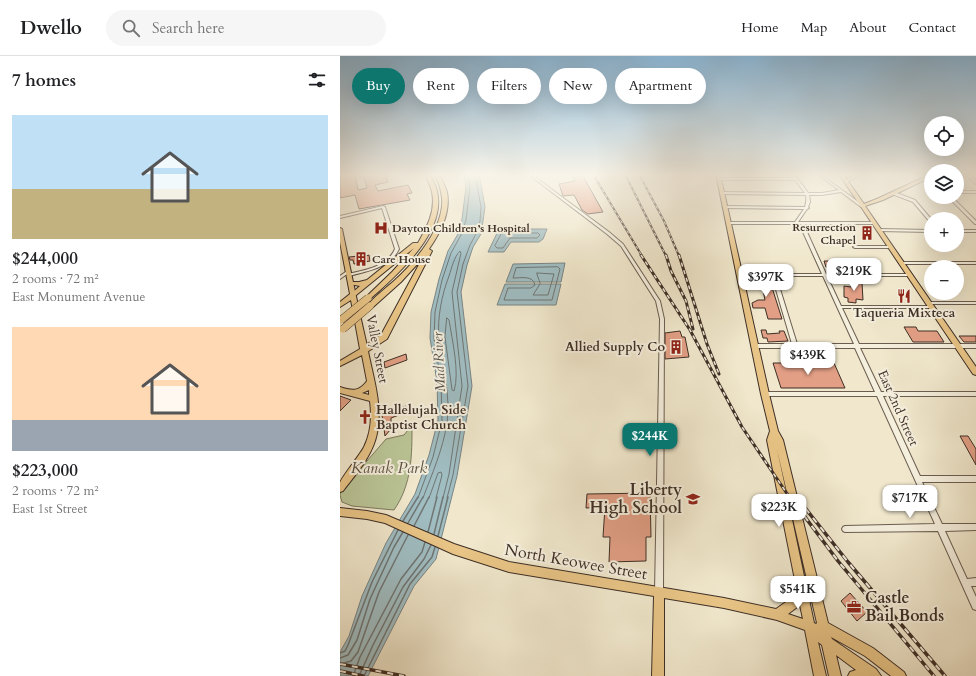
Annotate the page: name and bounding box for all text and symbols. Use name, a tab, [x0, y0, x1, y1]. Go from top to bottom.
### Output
search box	[106, 10, 386, 46]
text: Dwello	[20, 15, 82, 41]
icon: search	[120, 17, 142, 39]
text: Search here	[152, 18, 225, 38]
text: Home	[741, 18, 779, 37]
text: Map	[801, 18, 827, 37]
text: About	[849, 18, 886, 37]
text: Contact	[908, 18, 956, 37]
chip: Buy	[352, 68, 405, 104]
chip: Rent	[413, 68, 469, 104]
chip: Filters	[477, 68, 541, 104]
chip: New	[549, 68, 607, 104]
chip: Apartment	[615, 68, 706, 104]
text: 7 homes	[12, 69, 76, 92]
icon: filters	[306, 69, 328, 91]
map controls	[924, 116, 964, 300]
button: locate	[924, 116, 964, 156]
icon: home	[134, 141, 206, 213]
button: layers	[924, 164, 964, 204]
button: +	[924, 212, 964, 252]
hospital icon: Dayton Children’s Hospital	[373, 220, 389, 236]
place label: Resurrection Chapel	[792, 220, 857, 248]
place label: Dayton Children’s Hospital	[392, 221, 531, 236]
building icon: Resurrection Chapel	[859, 225, 875, 241]
text: $244,000	[12, 247, 78, 270]
building icon: Care House	[353, 251, 369, 267]
place label: Care House	[372, 252, 431, 267]
pin: $219K	[826, 258, 882, 292]
button: −	[924, 260, 964, 300]
text: $219K	[835, 262, 873, 280]
pin: $397K	[738, 264, 794, 298]
text: $397K	[747, 268, 785, 286]
text: 2 rooms · 72 m²	[12, 270, 99, 288]
text: East Monument Avenue	[12, 288, 145, 306]
restaurant icon: Taqueria Mixteca	[896, 288, 912, 304]
place label: Taqueria Mixteca	[853, 304, 956, 322]
street label: Valley Street	[362, 313, 392, 385]
water label: Mad River	[428, 331, 450, 392]
place label: Allied Supply Co	[565, 338, 665, 356]
building icon: Allied Supply Co	[668, 339, 684, 355]
pin: $439K	[780, 342, 836, 376]
text: $439K	[789, 346, 827, 364]
icon: home	[134, 353, 206, 425]
street label: East 2nd Street	[873, 367, 923, 449]
place label: Hallelujah Side Baptist Church	[376, 401, 466, 434]
church icon: Hallelujah Side Baptist Church	[357, 409, 373, 425]
pin: $244K	[622, 423, 678, 457]
text: $244K	[631, 427, 669, 445]
park label: Kanak Park	[351, 457, 427, 479]
text: $223,000	[12, 459, 78, 482]
place label: Liberty High School	[589, 479, 682, 519]
text: 2 rooms · 72 m²	[12, 482, 99, 500]
pin: $717K	[882, 485, 938, 519]
text: $717K	[891, 489, 929, 507]
school or university icon: Liberty High School	[685, 491, 701, 507]
pin: $223K	[751, 494, 807, 528]
text: $223K	[760, 498, 798, 516]
text: East 1st Street	[12, 500, 87, 518]
street label: North Keowee Street	[503, 539, 649, 585]
pin: $541K	[770, 576, 826, 610]
text: $541K	[779, 580, 817, 598]
place label: Castle Bail Bonds	[865, 587, 944, 627]
office icon: Castle Bail Bonds	[846, 599, 862, 615]

